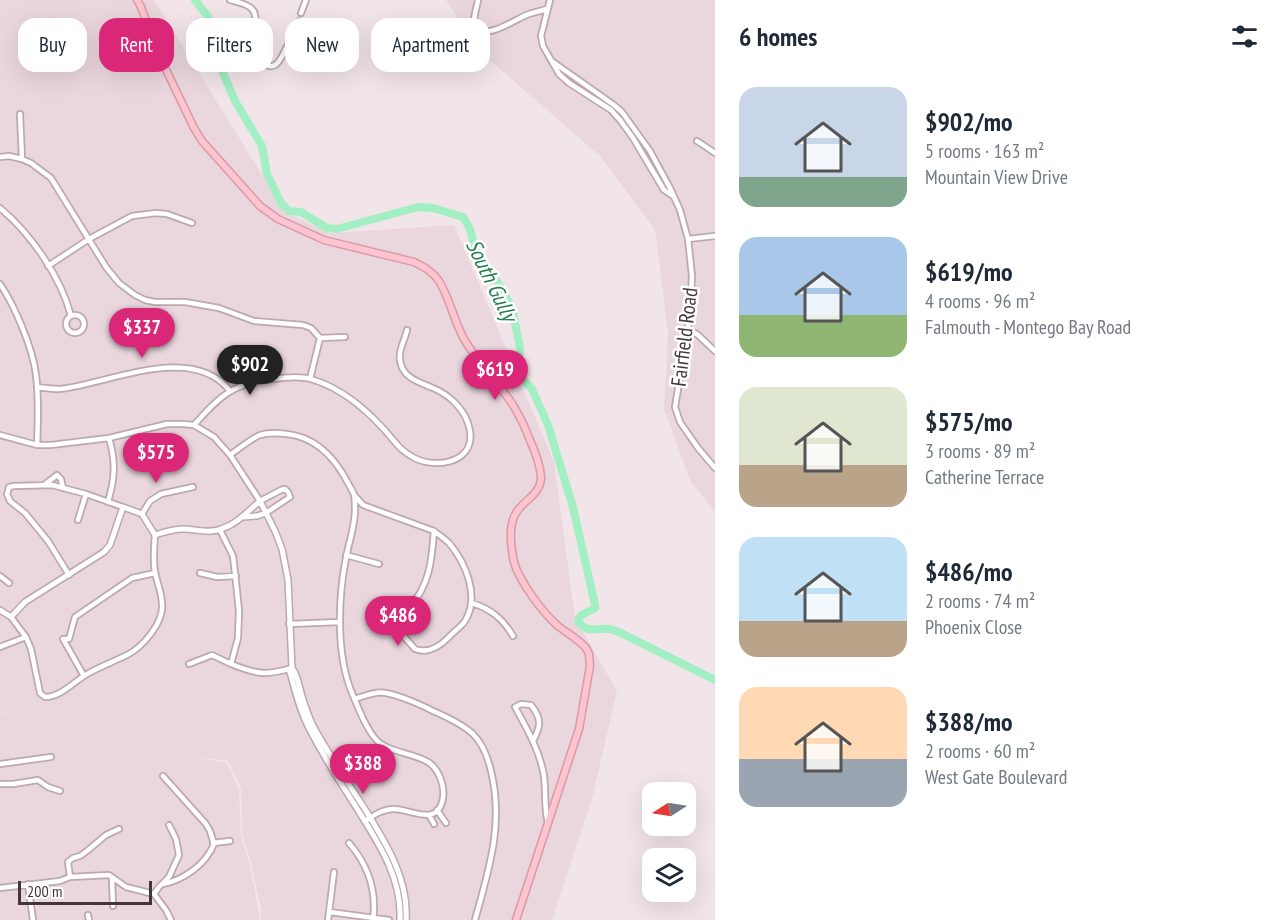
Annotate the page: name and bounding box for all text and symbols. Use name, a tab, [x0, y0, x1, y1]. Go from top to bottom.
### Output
chip: Buy	[18, 18, 87, 72]
chip: Rent	[99, 18, 174, 72]
chip: Filters	[186, 18, 273, 72]
chip: New	[285, 18, 359, 72]
chip: Apartment	[371, 18, 490, 72]
text: 6 homes	[739, 20, 817, 53]
icon: filters	[1228, 20, 1261, 53]
text: $902/mo	[925, 105, 1013, 138]
icon: home	[787, 111, 859, 183]
text: 5 rooms · 163 m²	[925, 138, 1044, 164]
text: Mountain View Drive	[925, 164, 1068, 190]
water label: South Gully	[460, 234, 525, 328]
text: $619/mo	[925, 255, 1013, 288]
icon: home	[787, 261, 859, 333]
street label: Fairfield Road	[665, 286, 703, 388]
text: 4 rooms · 96 m²	[925, 288, 1035, 314]
pin: $337	[106, 308, 178, 359]
text: $337	[123, 314, 161, 340]
text: Falmouth - Montego Bay Road	[925, 314, 1131, 340]
pin: $902	[214, 345, 286, 396]
pin: $619	[459, 350, 531, 401]
text: $902	[231, 351, 269, 377]
text: $619	[476, 356, 514, 382]
text: $575/mo	[925, 405, 1013, 438]
icon: home	[787, 411, 859, 483]
pin: $575	[120, 433, 192, 484]
text: 3 rooms · 89 m²	[925, 438, 1035, 464]
text: $575	[137, 439, 175, 465]
text: Catherine Terrace	[925, 464, 1044, 490]
text: $486/mo	[925, 555, 1013, 588]
icon: home	[787, 561, 859, 633]
text: 2 rooms · 74 m²	[925, 588, 1035, 614]
pin: $486	[362, 596, 434, 647]
text: $486	[379, 602, 417, 628]
text: Phoenix Close	[925, 614, 1022, 640]
text: $388/mo	[925, 705, 1013, 738]
icon: home	[787, 711, 859, 783]
text: 2 rooms · 60 m²	[925, 738, 1035, 764]
pin: $388	[327, 744, 399, 795]
text: $388	[344, 750, 382, 776]
text: West Gate Boulevard	[925, 764, 1067, 790]
north arrow	[642, 782, 696, 836]
map controls	[642, 782, 696, 902]
button: layers	[642, 848, 696, 902]
scale bar	[18, 878, 152, 906]
text: 200 m	[27, 881, 62, 901]

